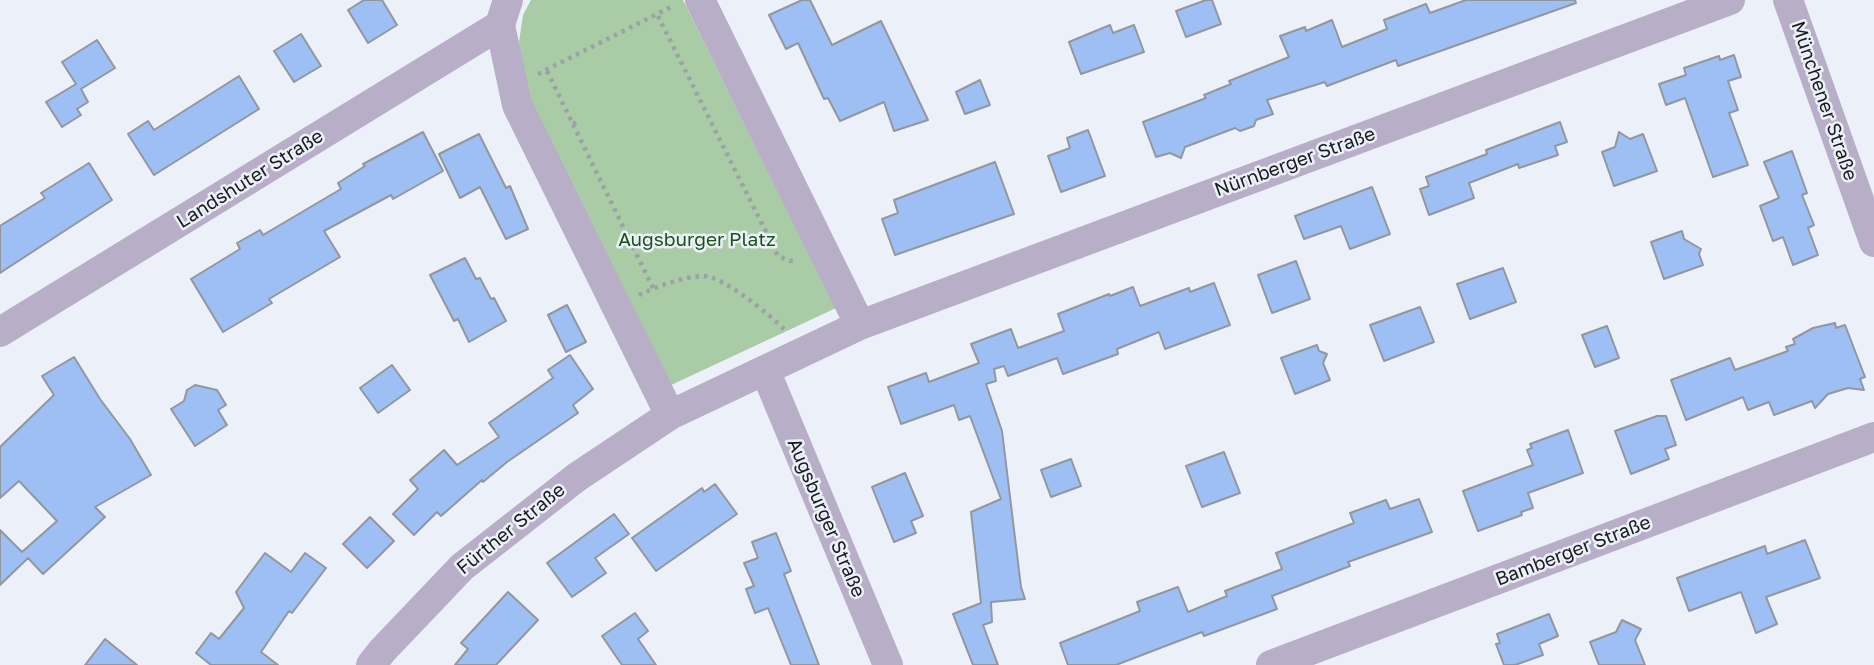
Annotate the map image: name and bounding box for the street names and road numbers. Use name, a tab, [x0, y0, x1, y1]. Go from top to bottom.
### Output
street label: Münchener Straße	[1786, 18, 1862, 184]
street label: Nürnberger Straße	[1212, 122, 1378, 202]
street label: Landshuter Straße	[172, 125, 328, 233]
street label: Augsburger Straße	[782, 435, 870, 601]
street label: Fürther Straße	[452, 478, 570, 580]
street label: Bamberger Straße	[1492, 511, 1654, 591]

